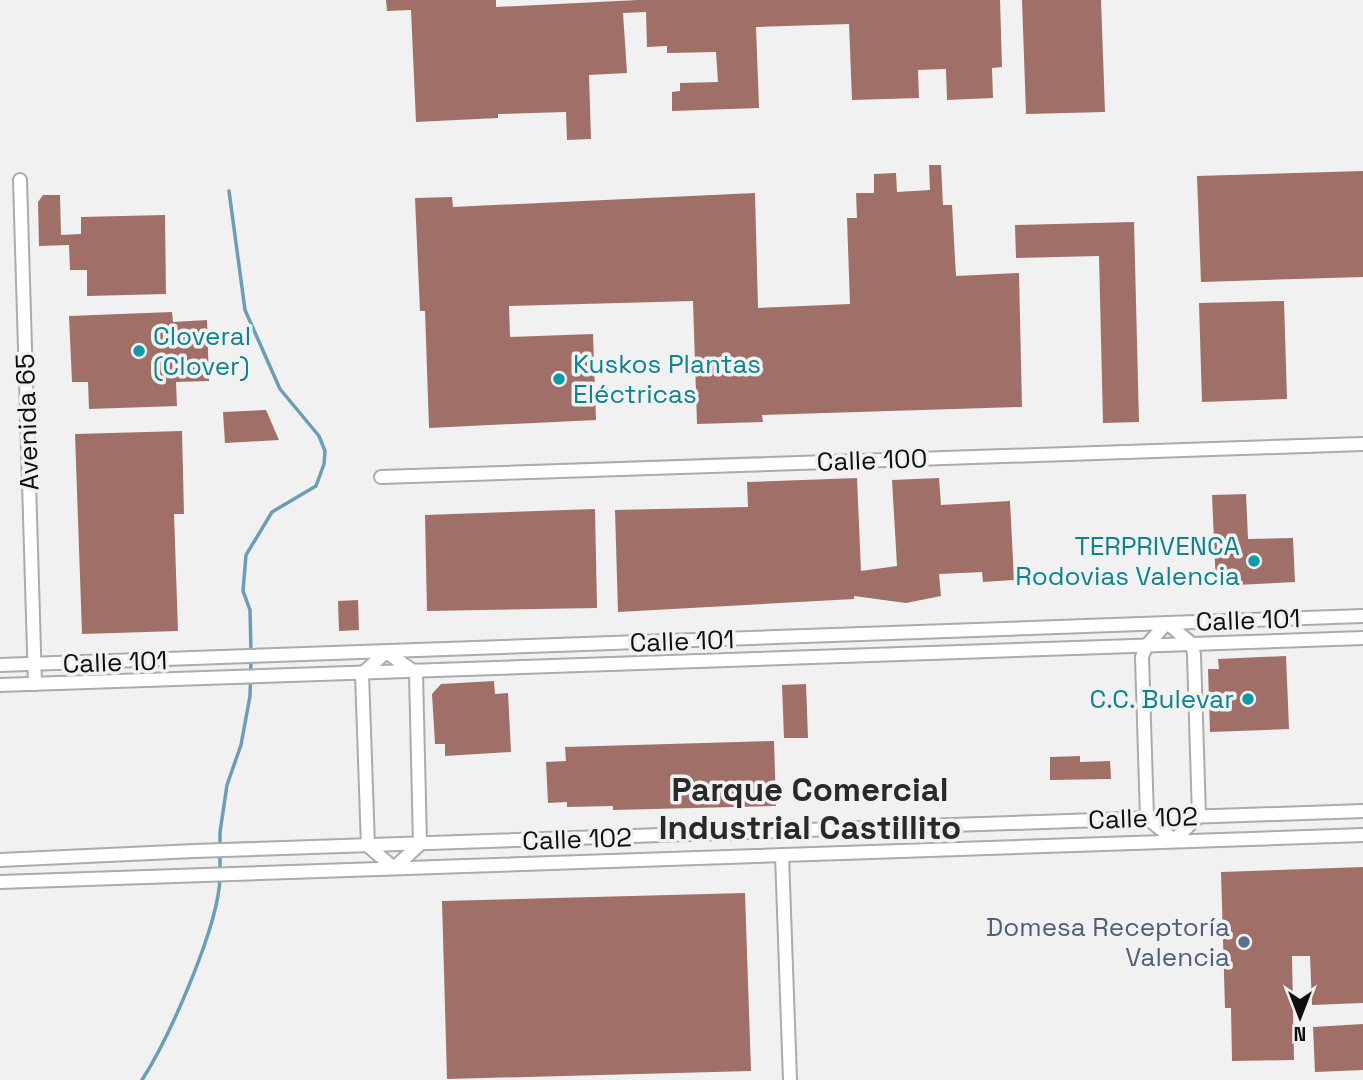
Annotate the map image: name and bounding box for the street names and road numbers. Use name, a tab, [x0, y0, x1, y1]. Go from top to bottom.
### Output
street label: Avenida 65	[8, 353, 46, 491]
street label: Calle 100	[816, 441, 928, 479]
street label: Calle 101	[1195, 601, 1301, 639]
street label: Calle 101	[629, 622, 735, 660]
street label: Calle 101	[62, 643, 168, 681]
street label: Calle 102	[1088, 799, 1198, 837]
street label: Calle 102	[522, 820, 632, 858]

